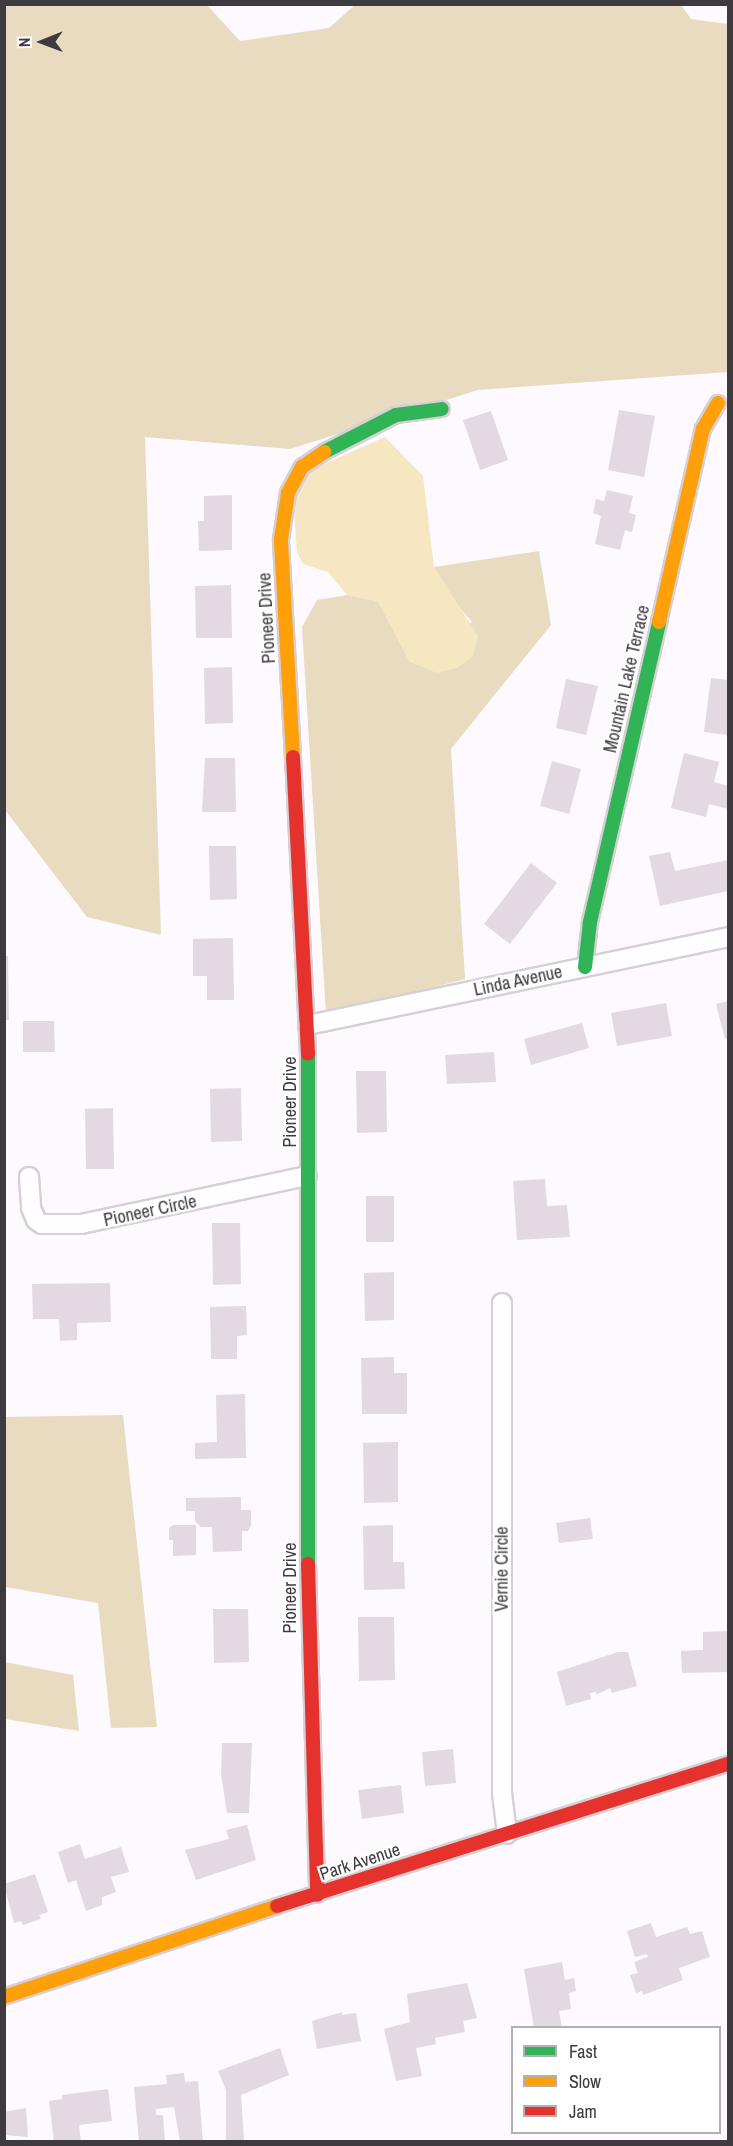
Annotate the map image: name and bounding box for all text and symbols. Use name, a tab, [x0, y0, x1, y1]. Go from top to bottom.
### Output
north arrow	[12, 12, 72, 72]
text: N	[13, 37, 35, 47]
street label: Pioneer Drive	[254, 572, 280, 664]
street label: Mountain Lake Terrace	[599, 603, 655, 755]
street label: Linda Avenue	[471, 961, 565, 1001]
street label: Pioneer Drive	[279, 1056, 301, 1148]
street label: Pioneer Circle	[102, 1191, 198, 1231]
street label: Vernie Circle	[491, 1526, 513, 1612]
street label: Pioneer Drive	[279, 1542, 301, 1634]
street label: Park Avenue	[317, 1839, 403, 1885]
legend	[511, 2026, 721, 2134]
text: Fast	[569, 2039, 597, 2064]
text: Slow	[569, 2069, 601, 2094]
text: Jam	[569, 2099, 597, 2124]

